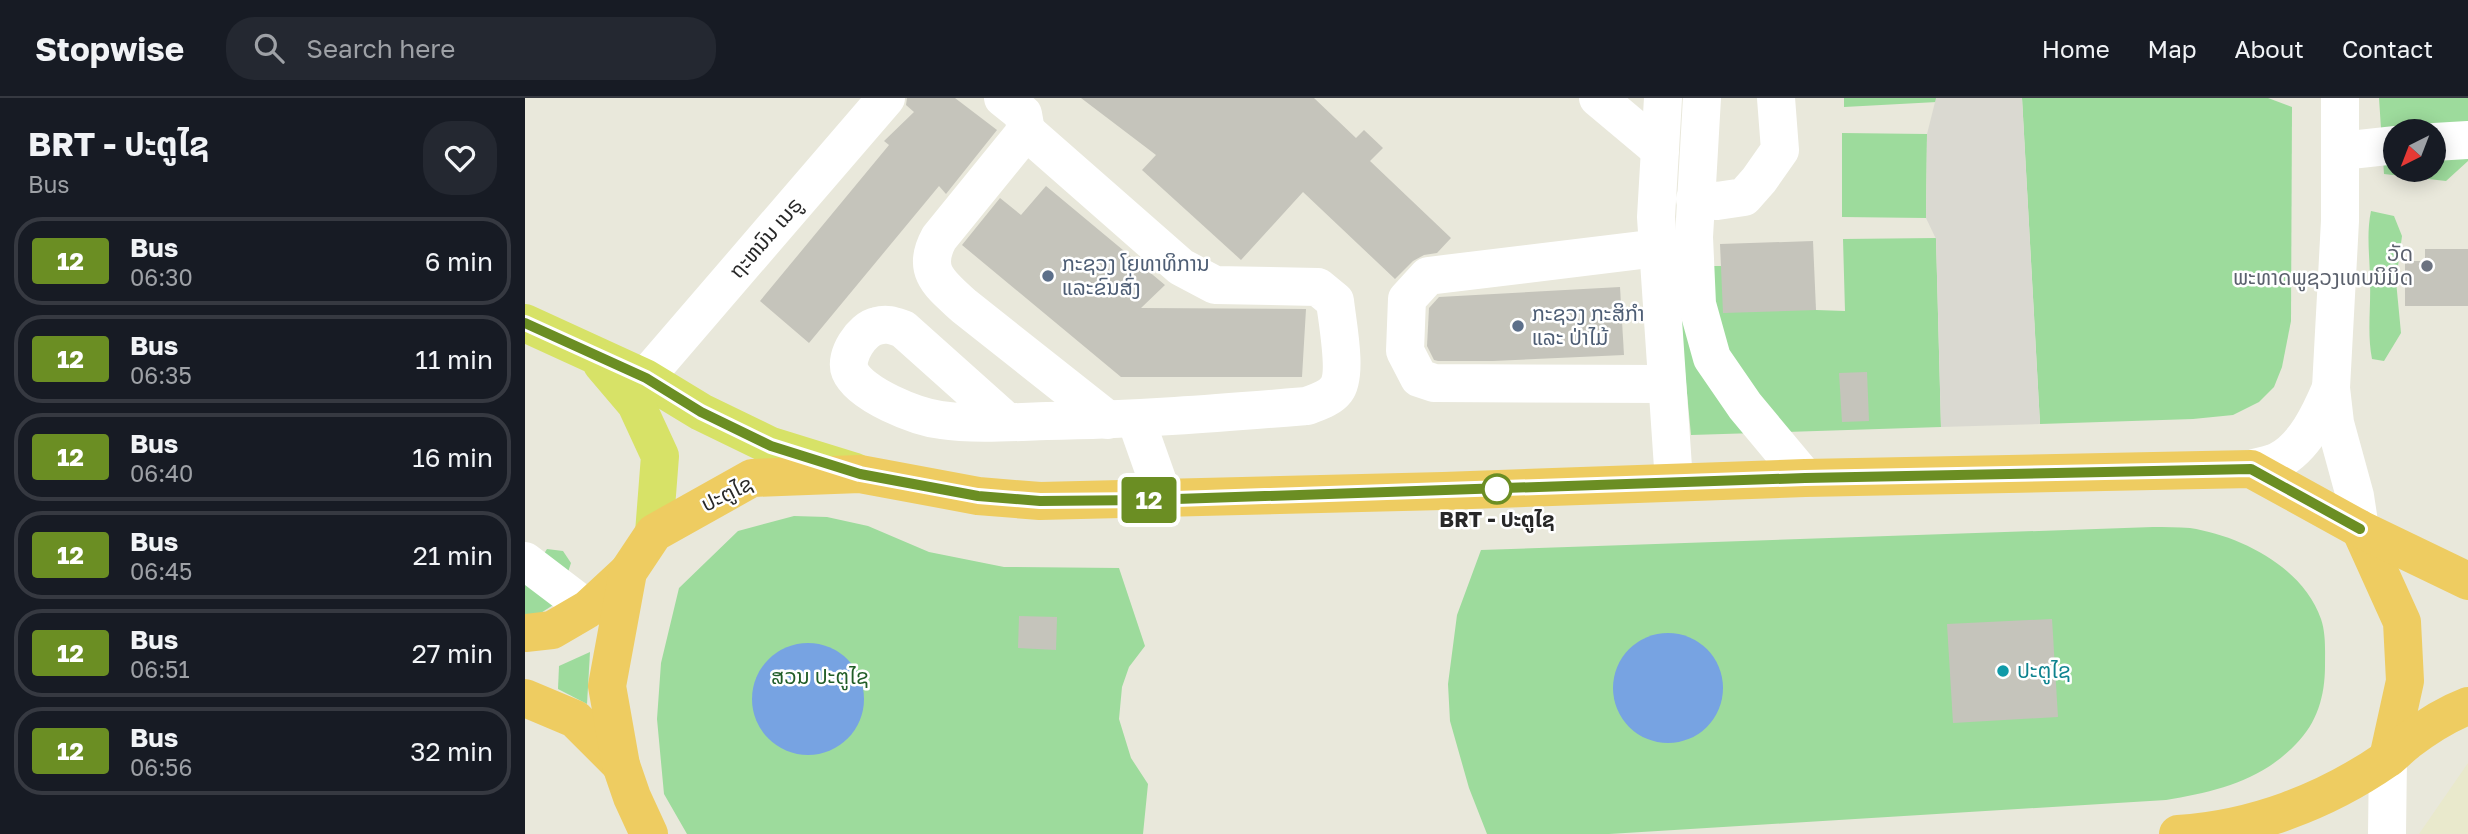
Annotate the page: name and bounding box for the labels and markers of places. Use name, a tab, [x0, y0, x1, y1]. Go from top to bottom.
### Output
place label: ວັດ ພະທາດພູຊວງເທບນິມິດ	[2233, 240, 2413, 292]
place label: ກະຊວງ ໂຍທາທິການ ແລະຂົນສົ່ງ	[1062, 250, 1210, 300]
marker: ວັດ ພະທາດພູຊວງເທບນິມິດ	[2419, 258, 2435, 274]
marker: ກະຊວງ ໂຍທາທິການ ແລະຂົນສົ່ງ	[1040, 268, 1056, 284]
place label: ກະຊວງ ກະສິກຳ ແລະ ປ່າໄມ້	[1532, 300, 1645, 350]
marker: ກະຊວງ ກະສິກຳ ແລະ ປ່າໄມ້	[1510, 318, 1526, 334]
marker: BRT - ປະຕູໄຊ	[1482, 474, 1512, 504]
place label: BRT - ປະຕູໄຊ	[1439, 506, 1555, 533]
place label: ປະຕູໄຊ	[2017, 657, 2071, 685]
marker: ປະຕູໄຊ	[1995, 663, 2011, 679]

